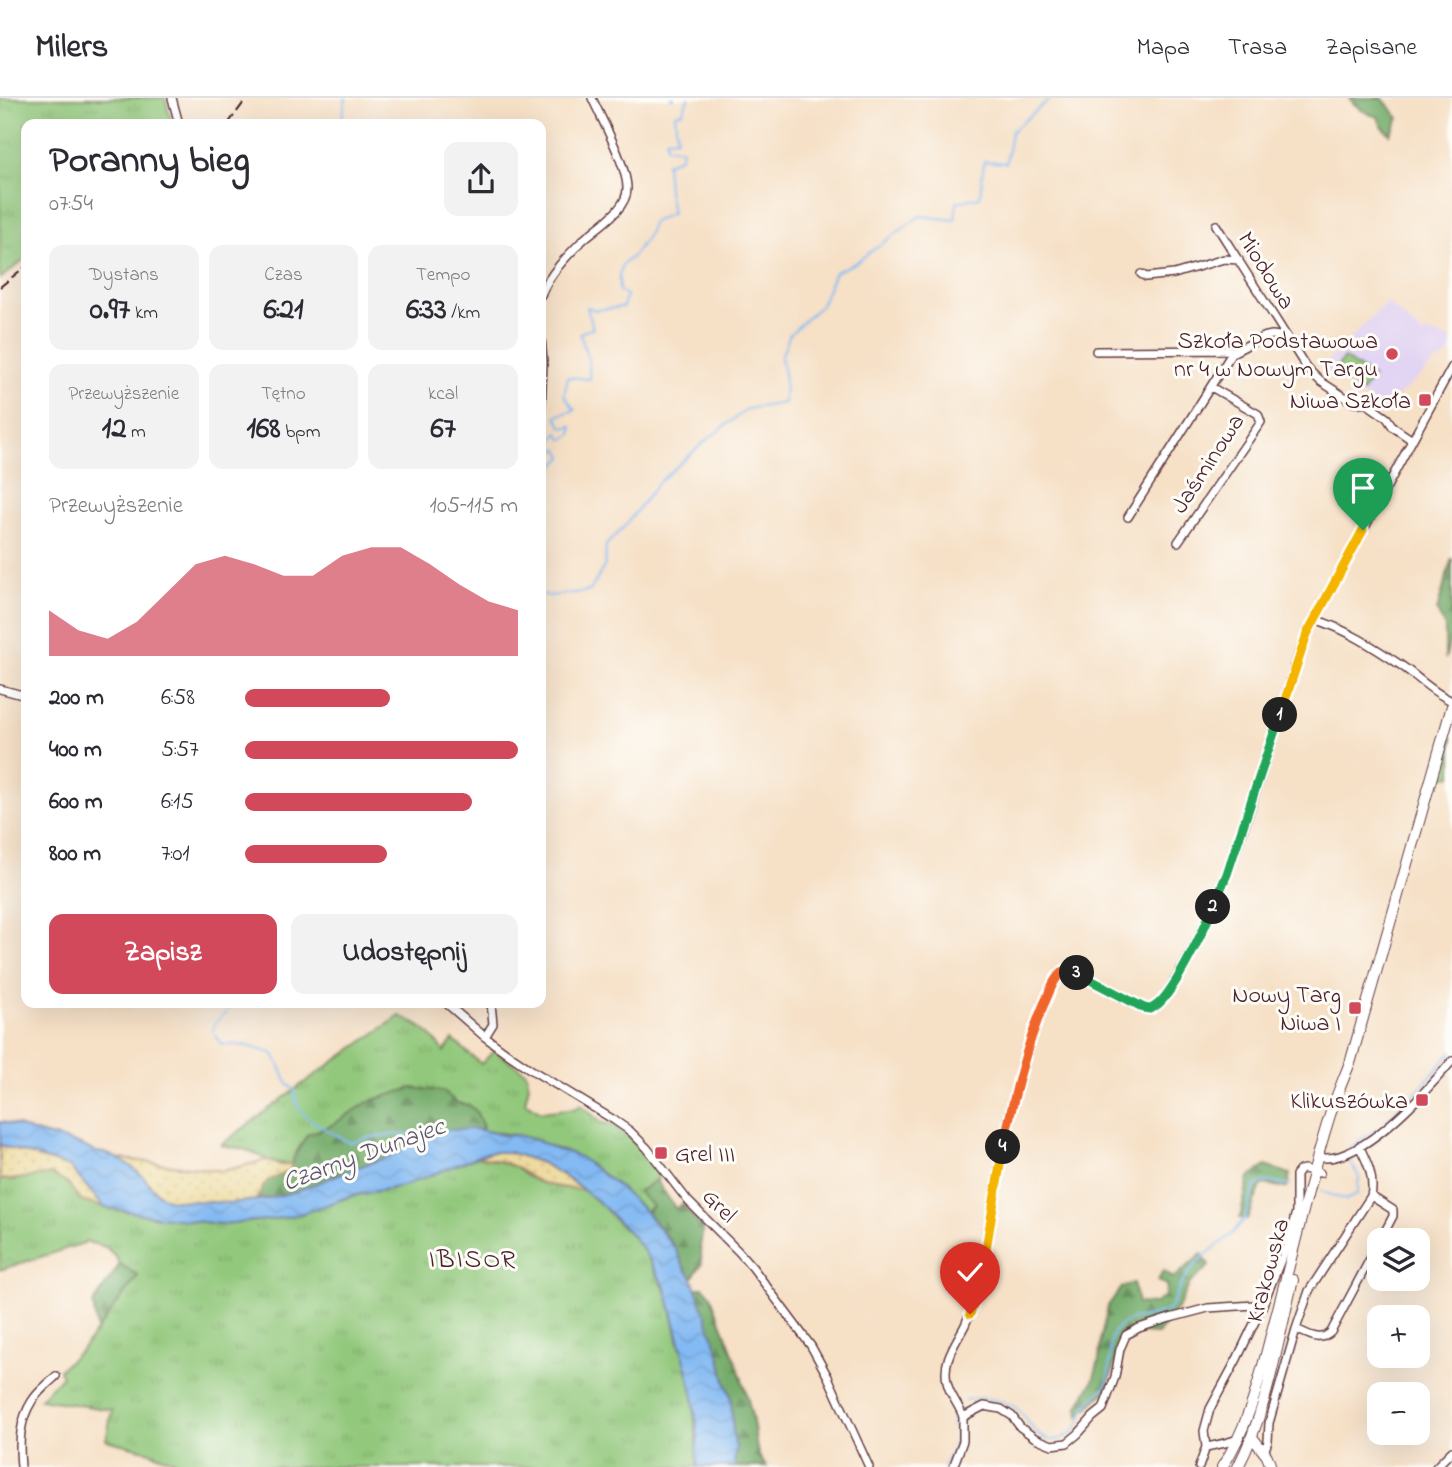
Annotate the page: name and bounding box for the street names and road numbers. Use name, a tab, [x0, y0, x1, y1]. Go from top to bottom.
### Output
street label: Miodowa	[1227, 226, 1303, 317]
street label: Jaśminowa	[1164, 408, 1255, 521]
street label: Grel	[693, 1181, 744, 1232]
street label: Krakowska	[1239, 1215, 1300, 1327]

